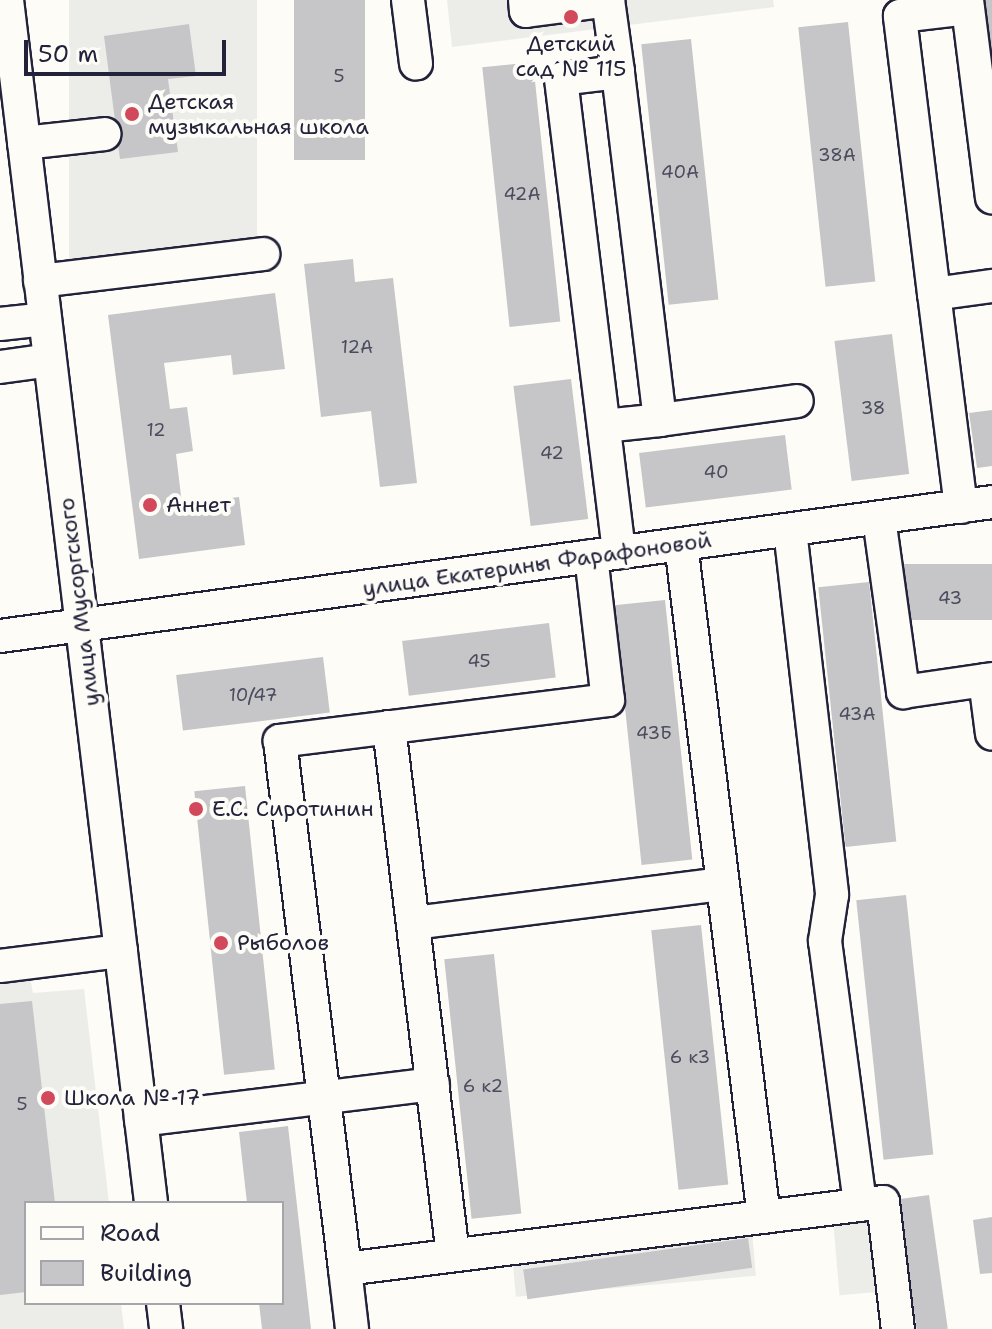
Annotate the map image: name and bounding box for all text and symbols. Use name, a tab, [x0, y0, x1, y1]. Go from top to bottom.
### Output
marker: Детский сад № 115	[562, 8, 580, 26]
scale bar	[28, 24, 230, 74]
place label: Детский сад № 115	[515, 30, 627, 82]
text: 50 m	[38, 38, 98, 70]
house number: 5	[333, 65, 345, 87]
place label: Детская музыкальная школа	[148, 88, 369, 140]
marker: Детская музыкальная школа	[123, 105, 141, 123]
house number: 38А	[818, 144, 856, 166]
house number: 40А	[661, 161, 699, 183]
house number: 42А	[503, 183, 541, 205]
house number: 12А	[341, 336, 373, 358]
house number: 38	[861, 397, 885, 419]
house number: 12	[146, 419, 166, 441]
house number: 42	[540, 442, 564, 464]
house number: 40	[703, 461, 729, 483]
place label: Аннет	[166, 492, 231, 518]
street label: улица Мусоргского	[53, 496, 105, 708]
marker: Аннет	[141, 496, 159, 514]
street label: улица Екатерины Фарафоновой	[361, 526, 713, 602]
house number: 43	[938, 587, 962, 609]
house number: 45	[467, 650, 491, 672]
house number: 10/47	[229, 684, 277, 706]
house number: 43А	[838, 703, 876, 725]
house number: 43Б	[636, 722, 672, 744]
place label: Е.С. Сиротинин	[212, 796, 374, 822]
marker: Е.С. Сиротинин	[187, 800, 205, 818]
place label: Рыболов	[237, 930, 329, 956]
marker: Рыболов	[212, 934, 230, 952]
house number: 6 к3	[670, 1046, 710, 1068]
house number: 6 к2	[463, 1075, 503, 1097]
place label: Школа № 17	[64, 1085, 200, 1111]
marker: Школа № 17	[39, 1089, 57, 1107]
house number: 5	[16, 1093, 28, 1115]
legend	[24, 1201, 284, 1305]
text: Road	[100, 1217, 160, 1249]
text: Building	[100, 1257, 192, 1289]

